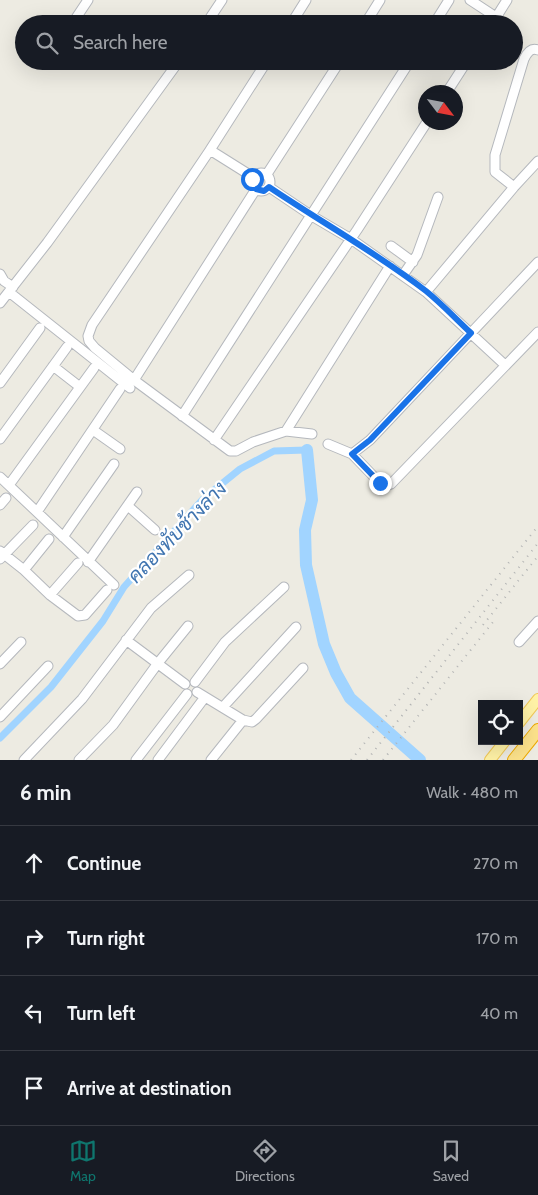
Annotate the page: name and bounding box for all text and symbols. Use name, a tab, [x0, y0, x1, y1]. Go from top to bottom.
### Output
search box	[15, 15, 523, 70]
icon: search	[33, 29, 61, 57]
text: Search here	[73, 31, 167, 54]
north arrow	[418, 85, 463, 130]
route start	[241, 168, 264, 191]
route end	[369, 472, 392, 495]
water label: คลองทับช้างล่าง	[122, 476, 231, 588]
map controls	[478, 700, 523, 745]
button: locate	[478, 700, 523, 745]
text: 6 min	[20, 780, 71, 805]
text: Walk · 480 m	[426, 783, 518, 802]
icon: ahead	[20, 849, 48, 877]
text: Continue	[67, 852, 141, 875]
text: 270 m	[473, 854, 518, 873]
icon: right	[20, 924, 48, 952]
text: Turn right	[67, 927, 145, 950]
text: 170 m	[476, 929, 518, 948]
icon: left	[20, 999, 48, 1027]
text: Turn left	[67, 1002, 135, 1025]
text: 40 m	[480, 1004, 518, 1023]
icon: arrive	[20, 1074, 48, 1102]
text: Arrive at destination	[67, 1077, 231, 1100]
tab: Map	[69, 1137, 97, 1185]
tab: Directions	[235, 1137, 295, 1185]
tab: Saved	[433, 1137, 469, 1185]

